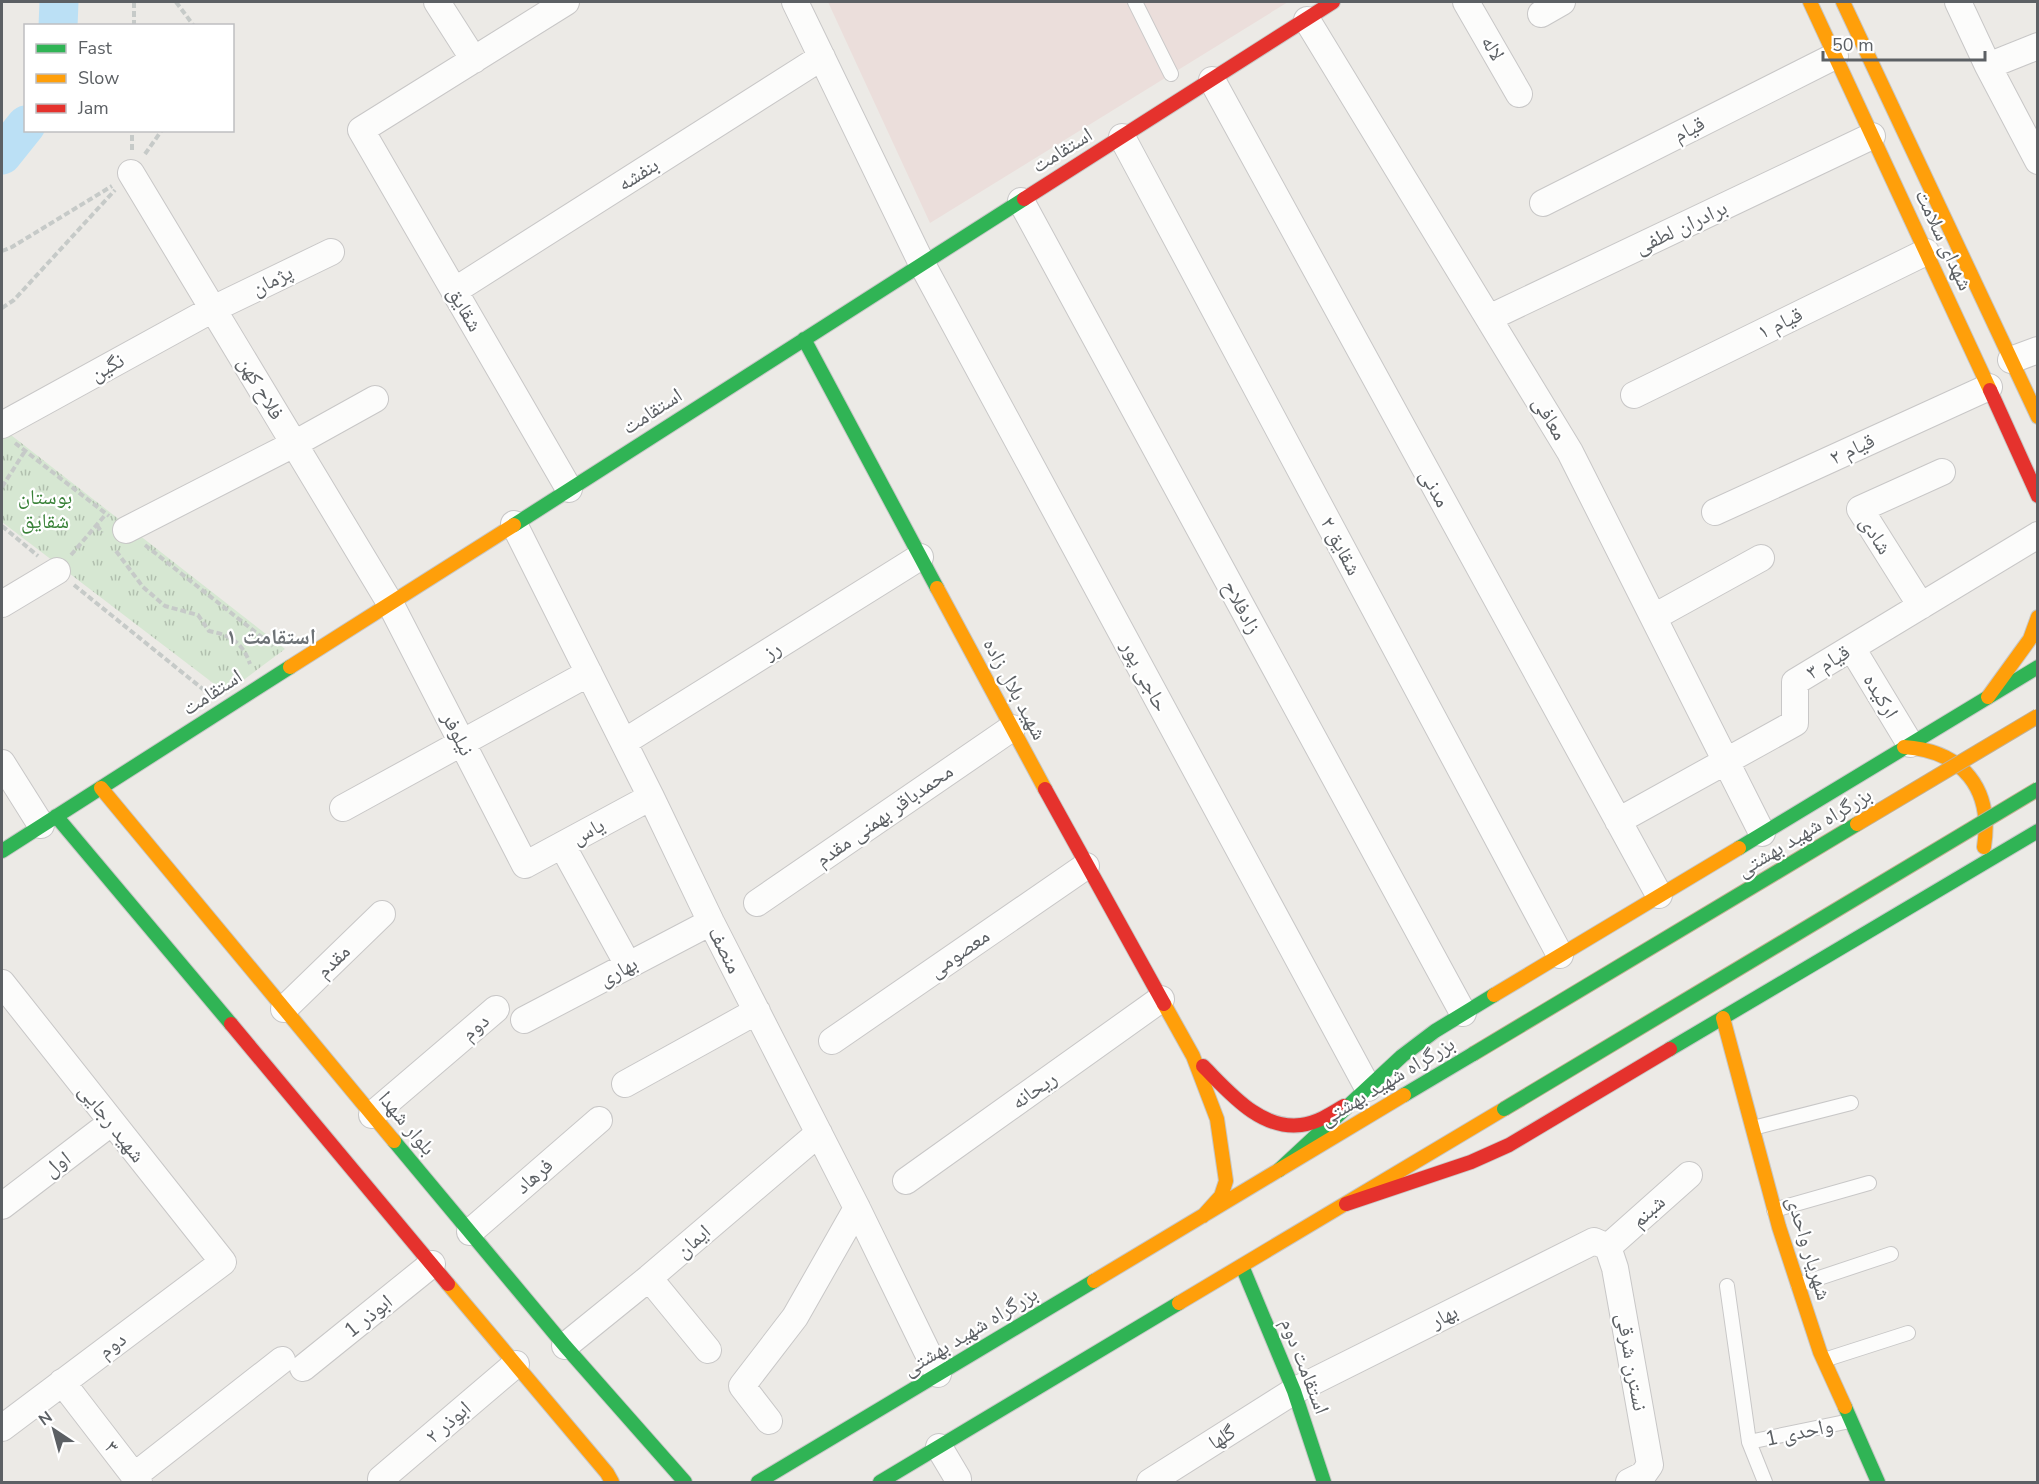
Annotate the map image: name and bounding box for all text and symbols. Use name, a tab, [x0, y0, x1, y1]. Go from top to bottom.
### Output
legend	[24, 24, 234, 132]
scale bar	[1823, 24, 1985, 62]
street label: لاله	[1475, 30, 1511, 66]
text: 50 m	[1832, 33, 1874, 57]
text: Fast	[78, 36, 113, 60]
text: Slow	[78, 66, 119, 90]
text: Jam	[77, 96, 109, 120]
street label: قیام	[1668, 109, 1710, 149]
street label: استقامت	[1026, 120, 1098, 180]
street label: بنفشه	[612, 151, 664, 197]
street label: شهدای سلامت	[1908, 185, 1980, 295]
street label: برادران لطفی	[1630, 193, 1732, 261]
street label: پژمان	[247, 258, 297, 302]
street label: شقایق	[441, 281, 489, 337]
street label: قیام ۱	[1753, 300, 1807, 346]
street label: نگین	[85, 346, 129, 388]
street label: فلاح کهن	[231, 351, 291, 425]
street label: استقامت	[616, 381, 688, 441]
street label: معافی	[1526, 391, 1574, 445]
street label: قیام ۲	[1825, 426, 1879, 472]
street label: مدنی	[1413, 464, 1457, 512]
park label: بوستان شقایق	[18, 483, 72, 535]
street label: شادی	[1853, 510, 1899, 560]
street label: شقایق ۲	[1314, 512, 1368, 580]
street label: زادفلاح	[1216, 575, 1268, 639]
district label: استقامت ۱	[226, 622, 316, 652]
street label: شهید بلال زاده	[976, 633, 1054, 745]
street label: رز	[757, 634, 786, 667]
street label: حاجی پور	[1114, 635, 1175, 717]
street label: قیام ۳	[1801, 638, 1855, 686]
street label: استقامت	[176, 662, 248, 722]
street label: ارکیده	[1857, 668, 1905, 724]
street label: نیلوفر	[435, 706, 481, 761]
street label: محمدباقر بهمنی مقدم	[809, 757, 959, 873]
street label: بزرگراه شهید بهشتی	[1731, 781, 1877, 883]
street label: یاس	[567, 811, 609, 851]
street label: منصف	[701, 922, 749, 978]
street label: معصومی	[923, 922, 995, 984]
street label: مقدم	[310, 938, 356, 984]
street label: بهاری	[594, 949, 642, 993]
street label: دوم	[455, 1007, 495, 1047]
street label: بزرگراه شهید بهشتی	[1314, 1030, 1460, 1132]
street label: ریحانه	[1006, 1064, 1062, 1116]
street label: شهید رجایی	[72, 1078, 152, 1168]
street label: بلوار شهدا	[372, 1085, 442, 1161]
street label: اول	[38, 1145, 76, 1183]
street label: فرهاد	[509, 1152, 559, 1200]
street label: شبنم	[1625, 1188, 1671, 1234]
street label: شهریار واحدی	[1780, 1193, 1838, 1303]
street label: ایمان	[669, 1218, 717, 1264]
street label: بزرگراه شهید بهشتی	[897, 1280, 1043, 1382]
street label: ابوذر 1	[338, 1288, 398, 1344]
street label: بهار	[1425, 1297, 1462, 1335]
street label: نسترن شرقی	[1610, 1311, 1654, 1413]
street label: استقامت دوم	[1274, 1314, 1336, 1418]
street label: دوم	[92, 1325, 132, 1365]
street label: ابوذر ۲	[419, 1394, 477, 1450]
north arrow	[24, 1400, 84, 1460]
text: N	[34, 1406, 57, 1431]
street label: واحدی 1	[1762, 1411, 1836, 1453]
street label: گلها	[1203, 1418, 1241, 1456]
street label: ۳	[98, 1435, 126, 1459]

